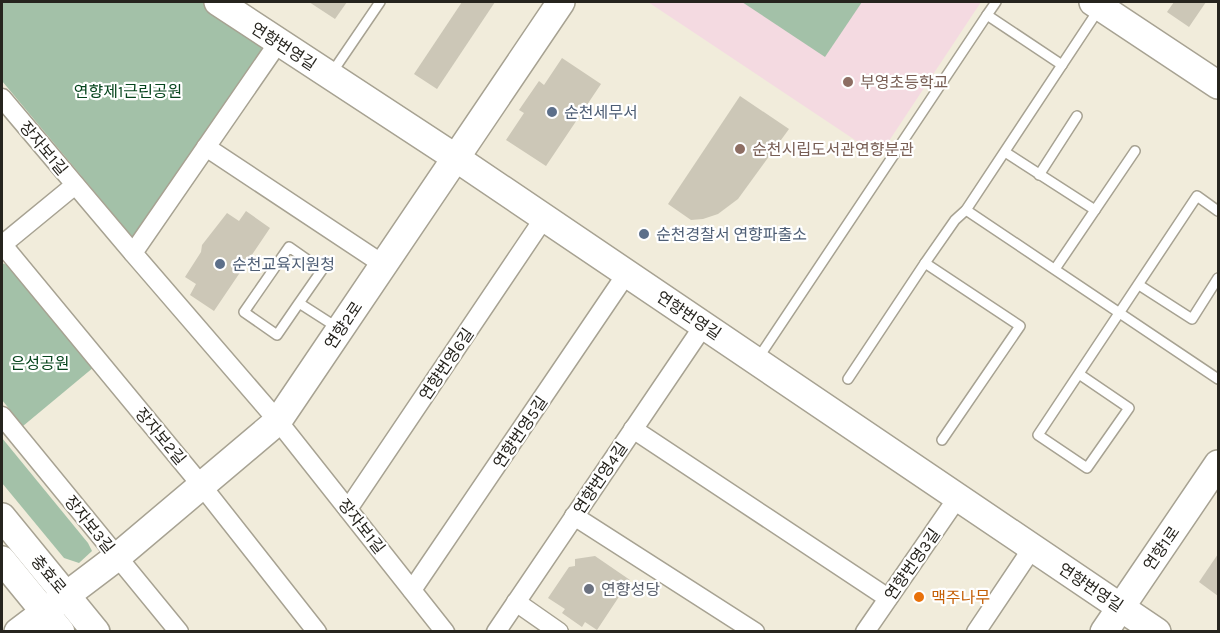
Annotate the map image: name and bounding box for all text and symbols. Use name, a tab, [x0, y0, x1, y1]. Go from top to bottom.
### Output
street label: 연향번영길	[248, 18, 320, 74]
place label: 부영초등학교	[860, 73, 948, 92]
marker: 부영초등학교	[841, 75, 855, 89]
park label: 연향제1근린공원	[74, 82, 182, 101]
place label: 순천세무서	[564, 103, 638, 122]
marker: 순천세무서	[545, 105, 559, 119]
street label: 장자보1길	[16, 118, 72, 179]
place label: 순천시립도서관연향분관	[752, 140, 914, 159]
marker: 순천시립도서관연향분관	[733, 142, 747, 156]
place label: 순천경찰서 연향파출소	[656, 225, 807, 244]
marker: 순천경찰서 연향파출소	[637, 227, 651, 241]
place label: 순천교육지원청	[232, 255, 335, 274]
marker: 순천교육지원청	[213, 257, 227, 271]
street label: 연향번영길	[653, 287, 725, 344]
street label: 연향2로	[321, 298, 366, 353]
street label: 연향번영6길	[415, 325, 477, 404]
park label: 은성공원	[11, 354, 69, 373]
street label: 연향번영5길	[489, 393, 551, 472]
street label: 장자보2길	[131, 404, 190, 469]
street label: 연향번영4길	[569, 439, 631, 518]
street label: 장자보3길	[61, 492, 118, 557]
street label: 장자보1길	[334, 495, 389, 557]
street label: 연향1로	[1139, 522, 1184, 574]
street label: 연향번영3길	[881, 525, 944, 604]
street label: 충효로	[27, 551, 70, 598]
street label: 연향번영길	[1055, 559, 1127, 616]
place label: 연향성당	[601, 580, 660, 599]
marker: 연향성당	[582, 582, 596, 596]
place label: 맥주나무	[931, 588, 990, 607]
marker: 맥주나무	[912, 590, 926, 604]

